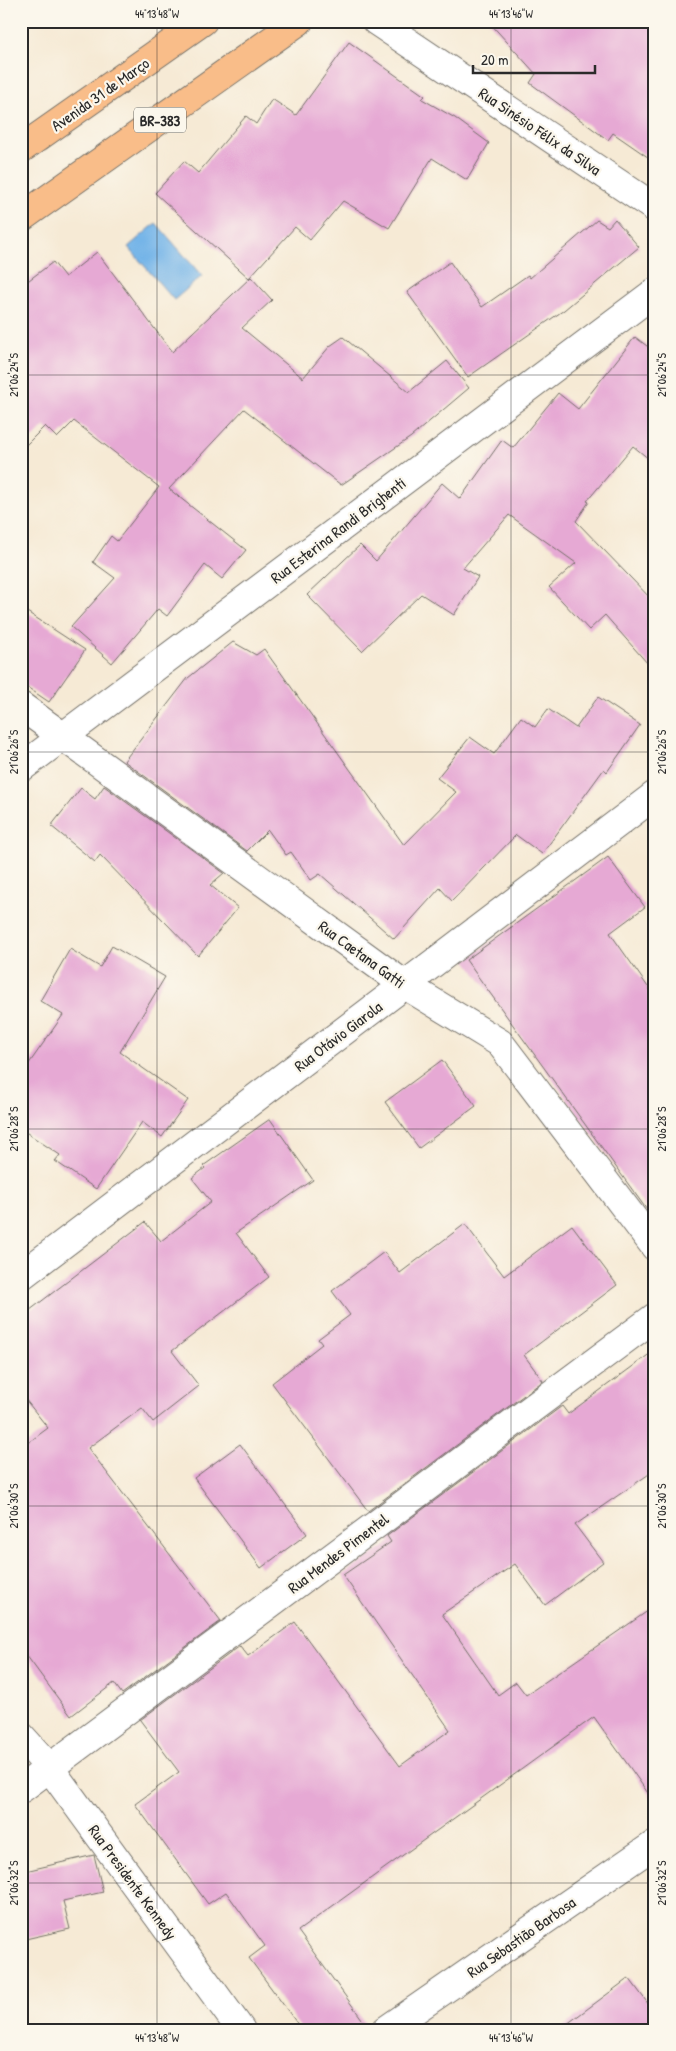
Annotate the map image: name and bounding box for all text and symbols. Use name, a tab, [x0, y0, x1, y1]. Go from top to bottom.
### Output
text: 44°13'48"W	[135, 5, 180, 22]
text: 44°13'46"W	[489, 5, 534, 22]
scale bar	[473, 42, 596, 74]
text: 20 m	[481, 49, 508, 70]
street label: Avenida 31 de Março	[47, 52, 154, 136]
street label: Rua Sinésio Félix da Silva	[475, 82, 605, 180]
road number: BR-383	[134, 108, 186, 132]
text: 21°06'24"S	[5, 352, 22, 397]
text: 21°06'24"S	[653, 352, 670, 397]
street label: Rua Esterina Randi Brighenti	[266, 472, 410, 588]
text: 21°06'26"S	[5, 729, 22, 774]
text: 21°06'26"S	[653, 729, 670, 774]
street label: Rua Caetana Gatti	[314, 915, 410, 993]
street label: Rua Otávio Giarola	[289, 996, 387, 1076]
text: 21°06'28"S	[5, 1106, 22, 1151]
text: 21°06'28"S	[653, 1106, 670, 1151]
text: 21°06'30"S	[5, 1483, 22, 1528]
text: 21°06'30"S	[653, 1483, 670, 1528]
street label: Rua Mendes Pimentel	[283, 1507, 394, 1598]
street label: Rua Presidente Kennedy	[84, 1820, 182, 1944]
text: 21°06'32"S	[5, 1860, 22, 1906]
text: 21°06'32"S	[653, 1860, 670, 1906]
street label: Rua Sebastião Barbosa	[462, 1891, 580, 1983]
text: 44°13'48"W	[135, 2029, 180, 2046]
text: 44°13'46"W	[489, 2029, 534, 2046]

